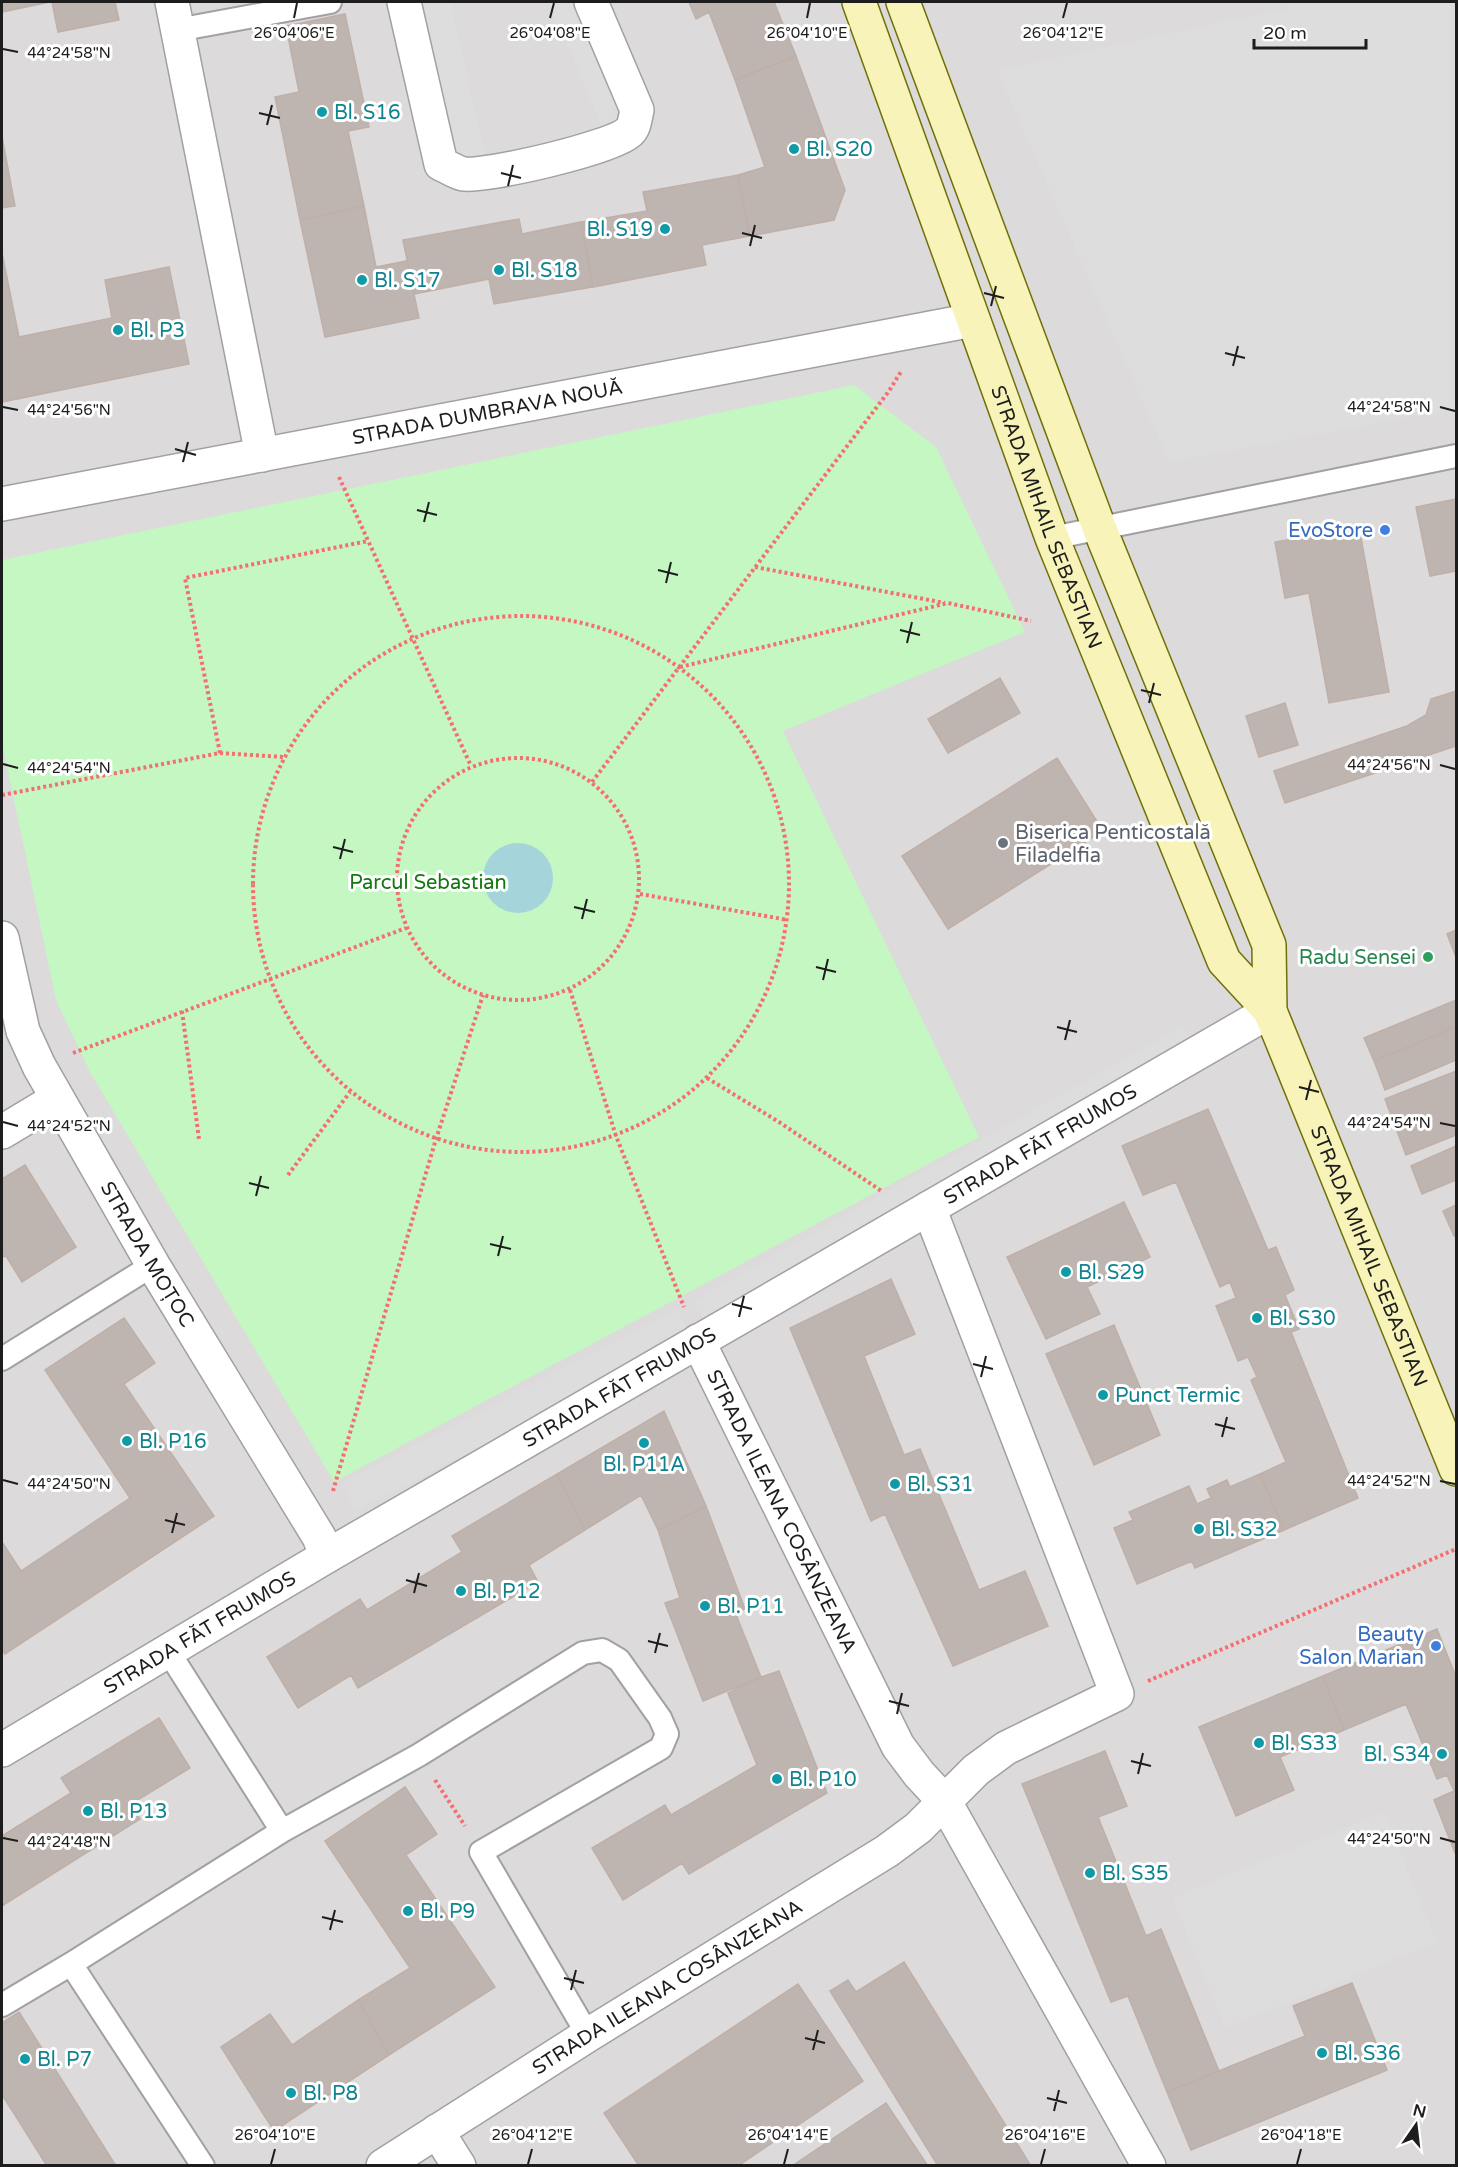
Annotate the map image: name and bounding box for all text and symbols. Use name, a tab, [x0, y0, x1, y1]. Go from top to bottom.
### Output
scale bar	[1254, 12, 1366, 50]
text: 20 m	[1263, 22, 1307, 44]
text: 26°04'06"E	[253, 24, 335, 42]
text: 26°04'08"E	[509, 24, 591, 42]
text: 26°04'10"E	[766, 24, 848, 42]
text: 26°04'12"E	[1022, 24, 1104, 42]
text: 44°24'58"N	[27, 44, 111, 62]
place label: Bl. S16	[334, 101, 401, 125]
marker: Bl. S16	[315, 105, 329, 119]
place label: Bl. S20	[806, 138, 873, 162]
marker: Bl. S20	[787, 142, 801, 156]
place label: Bl. S19	[586, 218, 653, 242]
marker: Bl. S19	[658, 222, 672, 236]
place label: Bl. S18	[511, 259, 578, 283]
marker: Bl. S18	[492, 263, 506, 277]
place label: Bl. S17	[374, 269, 441, 293]
marker: Bl. S17	[355, 273, 369, 287]
place label: Bl. P3	[130, 319, 185, 343]
marker: Bl. P3	[111, 323, 125, 337]
street label: STRADA DUMBRAVA NOUĂ	[350, 375, 625, 450]
street label: STRADA MIHAIL SEBASTIAN	[985, 382, 1107, 652]
text: 44°24'58"N	[1347, 398, 1431, 416]
text: 44°24'56"N	[27, 401, 111, 419]
place label: EvoStore	[1288, 519, 1373, 543]
marker: EvoStore	[1378, 523, 1392, 537]
text: 44°24'56"N	[1347, 756, 1431, 774]
text: 44°24'54"N	[27, 759, 111, 777]
place label: Biserica Penticostală Filadelfia	[1015, 821, 1211, 868]
marker: Biserica Penticostală Filadelfia	[996, 836, 1010, 850]
park label: Parcul Sebastian	[349, 871, 507, 895]
place label: Radu Sensei	[1299, 946, 1416, 970]
marker: Radu Sensei	[1421, 950, 1435, 964]
street label: STRADA FĂT FRUMOS	[939, 1079, 1142, 1210]
text: 44°24'54"N	[1347, 1114, 1431, 1132]
text: 44°24'52"N	[27, 1117, 111, 1135]
street label: STRADA MIHAIL SEBASTIAN	[1305, 1122, 1432, 1390]
street label: STRADA MOȚOC	[95, 1178, 199, 1332]
place label: Bl. S29	[1078, 1261, 1145, 1285]
marker: Bl. S29	[1059, 1265, 1073, 1279]
place label: Bl. S30	[1269, 1307, 1336, 1331]
marker: Bl. S30	[1250, 1311, 1264, 1325]
street label: STRADA FĂT FRUMOS	[519, 1323, 721, 1453]
street label: STRADA ILEANA COSÂNZEANA	[701, 1366, 861, 1658]
place label: Punct Termic	[1115, 1384, 1240, 1408]
marker: Punct Termic	[1096, 1388, 1110, 1402]
place label: Bl. P16	[139, 1430, 207, 1454]
marker: Bl. P16	[120, 1434, 134, 1448]
marker: Bl. P11A	[637, 1436, 651, 1450]
place label: Bl. P11A	[603, 1453, 685, 1477]
text: 44°24'52"N	[1347, 1472, 1431, 1490]
place label: Bl. S31	[907, 1473, 974, 1497]
text: 44°24'50"N	[27, 1475, 111, 1493]
marker: Bl. S31	[888, 1477, 902, 1491]
place label: Bl. S32	[1211, 1518, 1278, 1542]
marker: Bl. S32	[1192, 1522, 1206, 1536]
street label: STRADA FĂT FRUMOS	[100, 1566, 300, 1700]
place label: Bl. P12	[473, 1580, 541, 1604]
marker: Bl. P12	[454, 1584, 468, 1598]
place label: Bl. P11	[717, 1595, 785, 1619]
marker: Bl. P11	[698, 1599, 712, 1613]
place label: Beauty Salon Marian	[1299, 1623, 1424, 1670]
marker: Beauty Salon Marian	[1429, 1639, 1443, 1653]
place label: Bl. S33	[1271, 1732, 1338, 1756]
marker: Bl. S33	[1252, 1736, 1266, 1750]
place label: Bl. S34	[1363, 1743, 1430, 1767]
marker: Bl. S34	[1435, 1747, 1449, 1761]
place label: Bl. P10	[789, 1768, 857, 1792]
marker: Bl. P10	[770, 1772, 784, 1786]
place label: Bl. P13	[100, 1800, 168, 1824]
marker: Bl. P13	[81, 1804, 95, 1818]
text: 44°24'50"N	[1347, 1830, 1431, 1848]
text: 44°24'48"N	[27, 1833, 111, 1851]
place label: Bl. S35	[1102, 1862, 1169, 1886]
marker: Bl. S35	[1083, 1866, 1097, 1880]
street label: STRADA ILEANA COSÂNZEANA	[528, 1895, 807, 2080]
place label: Bl. P9	[420, 1900, 475, 1924]
marker: Bl. P9	[401, 1904, 415, 1918]
place label: Bl. S36	[1334, 2042, 1401, 2066]
marker: Bl. S36	[1315, 2046, 1329, 2060]
place label: Bl. P7	[37, 2048, 92, 2072]
marker: Bl. P7	[18, 2052, 32, 2066]
place label: Bl. P8	[303, 2082, 358, 2106]
marker: Bl. P8	[284, 2086, 298, 2100]
north arrow	[1386, 2095, 1446, 2155]
text: N	[1411, 2100, 1428, 2123]
text: 26°04'10"E	[234, 2126, 316, 2144]
text: 26°04'12"E	[491, 2126, 573, 2144]
text: 26°04'14"E	[747, 2126, 829, 2144]
text: 26°04'16"E	[1004, 2126, 1086, 2144]
text: 26°04'18"E	[1260, 2126, 1342, 2144]

